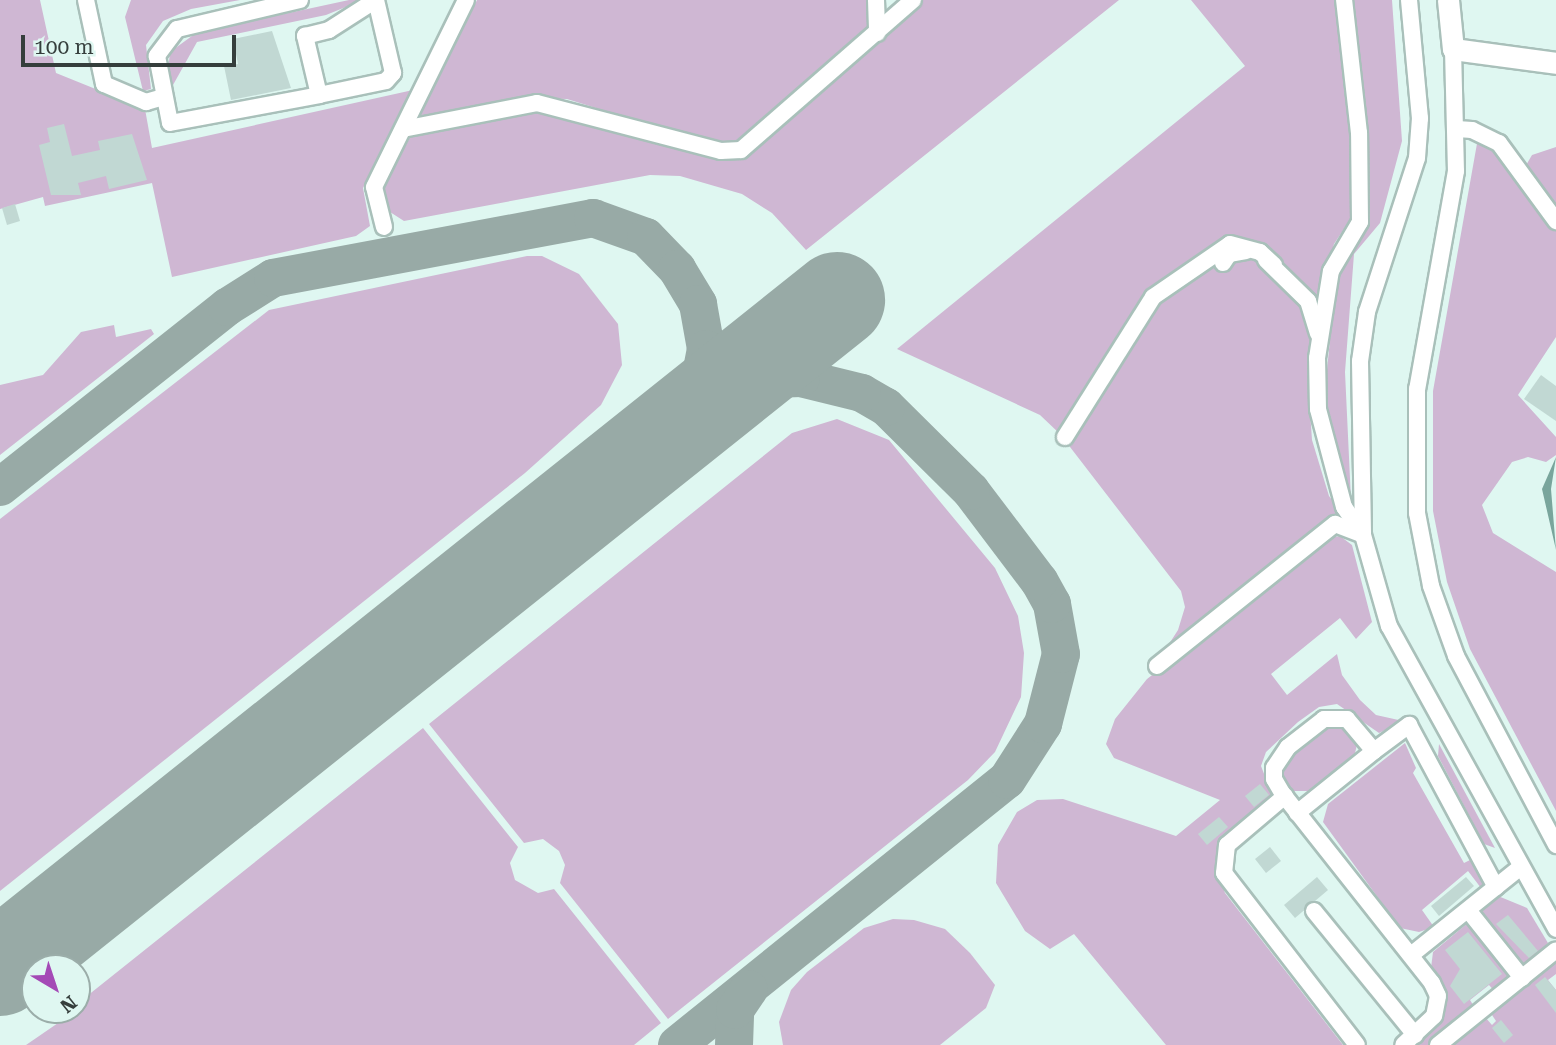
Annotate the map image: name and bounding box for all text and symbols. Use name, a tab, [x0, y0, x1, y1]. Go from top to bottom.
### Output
scale bar	[24, 21, 240, 65]
text: 100 m	[34, 35, 94, 59]
north arrow	[21, 954, 91, 1024]
text: N	[55, 991, 81, 1018]

